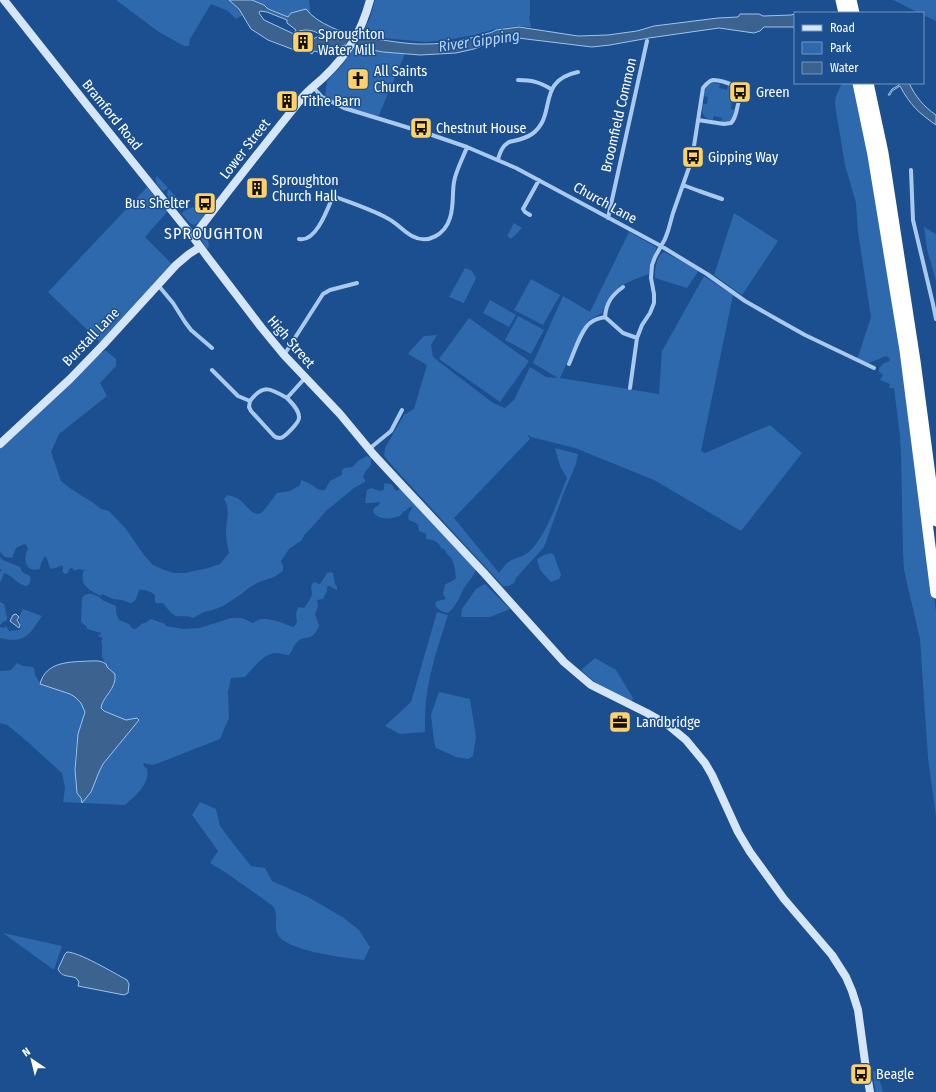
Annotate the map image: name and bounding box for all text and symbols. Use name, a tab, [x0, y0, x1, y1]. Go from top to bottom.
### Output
legend	[794, 12, 924, 84]
text: Road	[830, 21, 855, 35]
place label: Sproughton Water Mill	[318, 26, 385, 59]
water label: River Gipping	[437, 26, 521, 56]
building icon: Sproughton Water Mill	[290, 29, 316, 55]
text: Park	[830, 41, 852, 55]
street label: Broomfield Common	[598, 56, 640, 174]
text: Water	[830, 61, 859, 75]
place label: All Saints Church	[374, 63, 427, 96]
church icon: All Saints Church	[345, 66, 371, 92]
street label: Bramford Road	[78, 76, 146, 154]
bus stop icon: Green	[727, 79, 753, 105]
place label: Green	[756, 84, 790, 101]
building icon: Tithe Barn	[274, 88, 300, 114]
place label: Tithe Barn	[302, 93, 361, 110]
street label: Lower Street	[216, 115, 274, 183]
bus stop icon: Chestnut House	[408, 115, 434, 141]
place label: Chestnut House	[436, 120, 527, 137]
bus stop icon: Gipping Way	[680, 144, 706, 170]
place label: Gipping Way	[708, 149, 779, 166]
place label: Sproughton Church Hall	[272, 172, 339, 205]
building icon: Sproughton Church Hall	[244, 175, 270, 201]
street label: Church Lane	[570, 179, 640, 227]
bus stop icon: Bus Shelter	[192, 190, 218, 216]
place label: Bus Shelter	[125, 195, 190, 212]
district label: SPROUGHTON	[164, 224, 264, 243]
street label: Burstall Lane	[59, 304, 123, 370]
street label: High Street	[264, 312, 319, 372]
office icon: Landbridge	[607, 709, 633, 735]
place label: Landbridge	[636, 714, 701, 731]
north arrow	[12, 1040, 52, 1080]
text: N	[20, 1045, 33, 1059]
bus stop icon: Beagle	[848, 1061, 874, 1087]
place label: Beagle	[876, 1066, 914, 1083]

